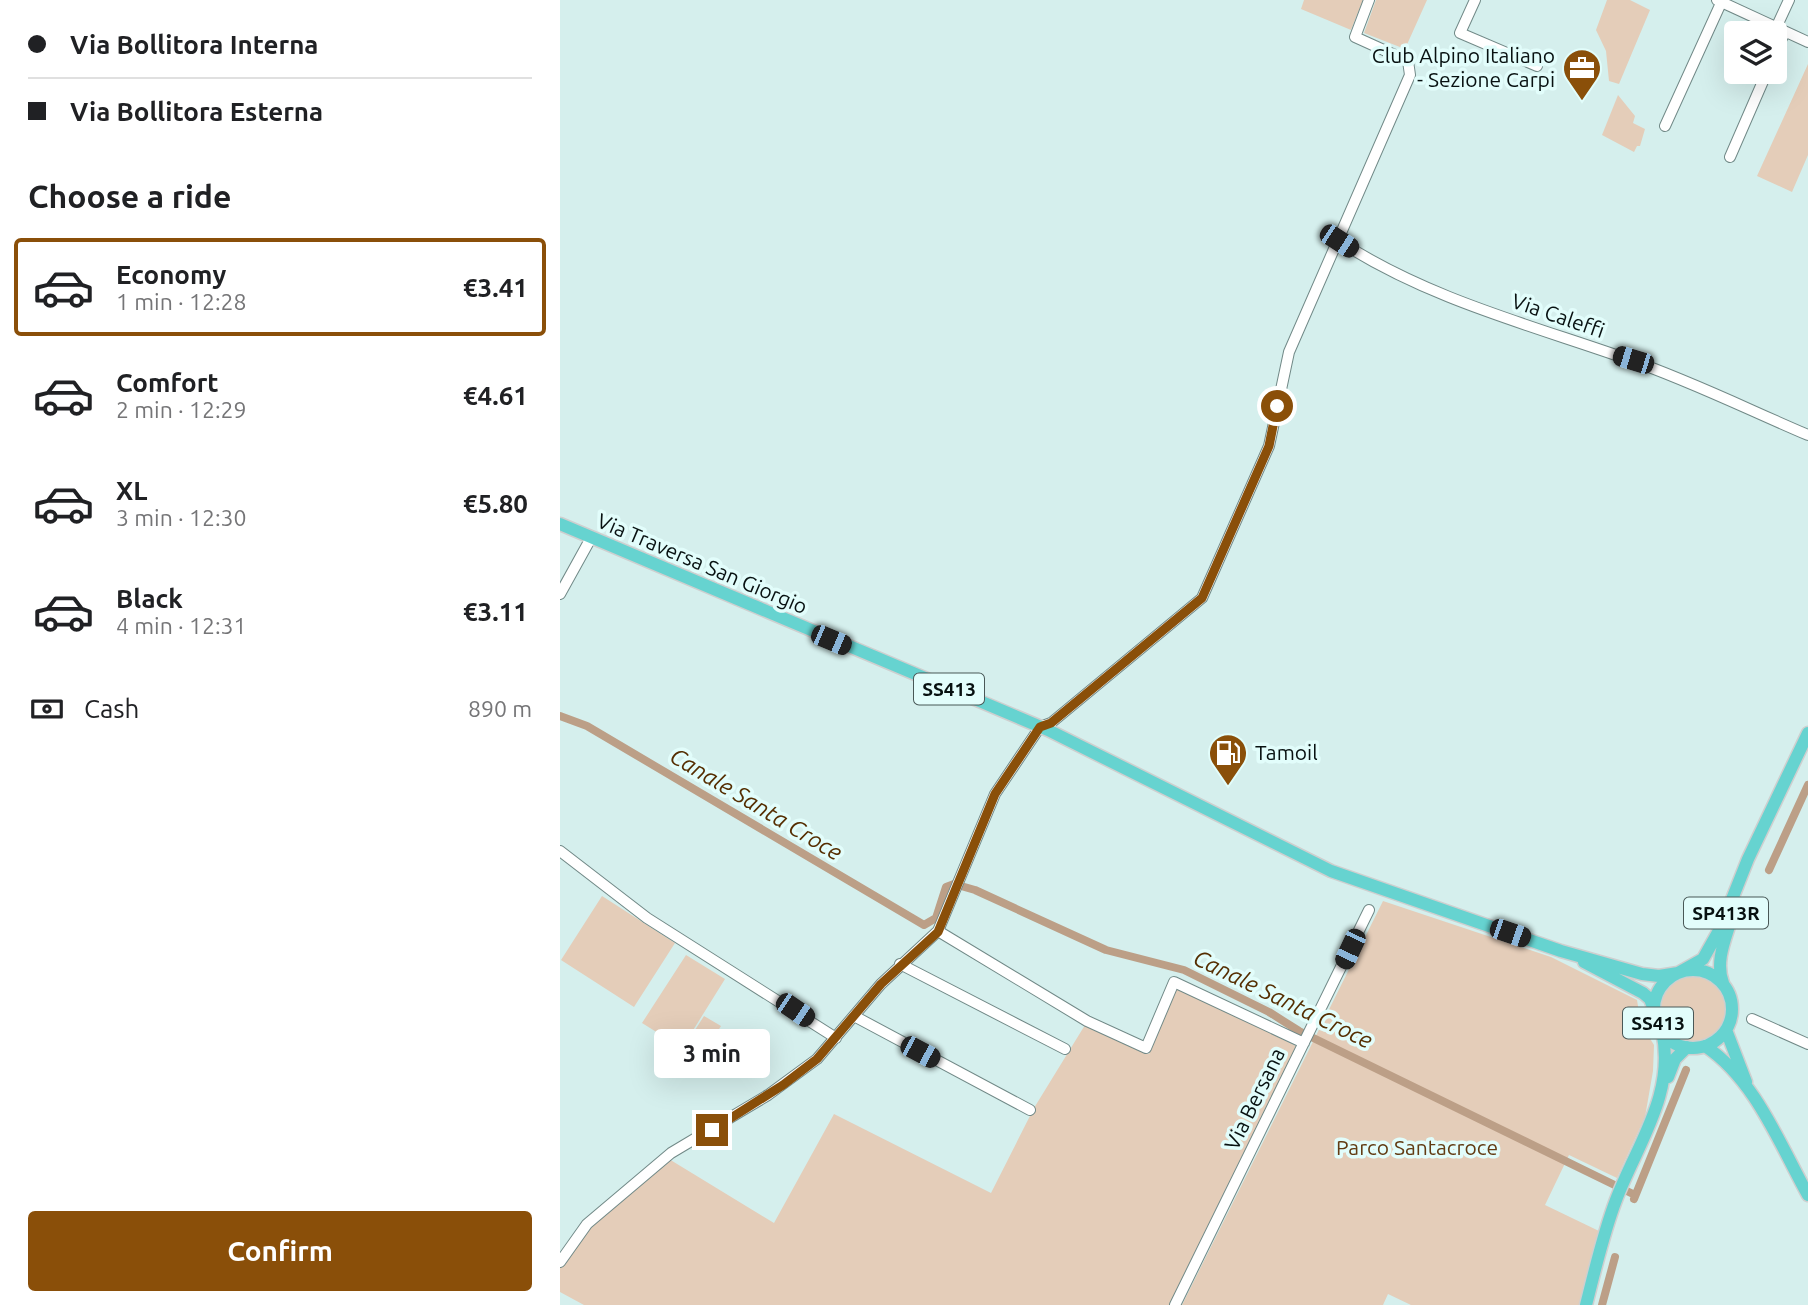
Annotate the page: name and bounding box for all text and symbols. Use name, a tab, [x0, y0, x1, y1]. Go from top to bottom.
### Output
map controls	[1724, 21, 1787, 84]
button: layers	[1724, 21, 1787, 84]
text: Via Bollitora Interna	[70, 30, 318, 59]
place label: Club Alpino Italiano - Sezione Carpi	[1372, 43, 1555, 91]
office icon: Club Alpino Italiano - Sezione Carpi	[1561, 47, 1603, 102]
text: Via Bollitora Esterna	[70, 97, 323, 126]
text: Choose a ride	[28, 178, 231, 214]
car	[1316, 221, 1363, 261]
icon: car	[32, 256, 95, 319]
text: Economy	[116, 260, 226, 289]
text: €3.41	[463, 273, 528, 302]
street label: Via Caleffi	[1509, 288, 1608, 342]
text: 1 min · 12:28	[116, 289, 247, 314]
car	[1610, 344, 1657, 376]
icon: car	[32, 364, 95, 427]
text: Comfort	[116, 368, 219, 397]
text: €4.61	[463, 381, 528, 410]
route start	[1261, 390, 1293, 422]
text: 2 min · 12:29	[116, 397, 247, 422]
icon: car	[32, 472, 95, 535]
text: XL	[116, 476, 147, 505]
text: €5.80	[463, 489, 528, 518]
text: 3 min · 12:30	[116, 505, 247, 530]
street label: Via Traversa San Giorgio	[594, 508, 811, 618]
icon: car	[32, 580, 95, 643]
text: Black	[116, 584, 183, 613]
text: €3.11	[463, 597, 528, 626]
text: 4 min · 12:31	[116, 613, 247, 638]
car	[808, 622, 855, 658]
road number: SS413	[914, 674, 984, 704]
icon: cash	[28, 690, 66, 728]
text: Cash	[84, 694, 139, 723]
text: 890 m	[468, 696, 532, 721]
fuel station icon: Tamoil	[1207, 732, 1249, 787]
place label: Tamoil	[1255, 740, 1318, 764]
water label: Canale Santa Croce	[666, 742, 847, 865]
road number: SP413R	[1684, 897, 1768, 928]
car	[1487, 916, 1534, 950]
car	[1332, 926, 1369, 972]
water label: Canale Santa Croce	[1190, 944, 1377, 1053]
car	[772, 990, 819, 1030]
road number: SS413	[1623, 1007, 1693, 1038]
callout: 3 min	[654, 1028, 770, 1078]
car	[897, 1033, 944, 1071]
text: 3 min	[683, 1041, 741, 1066]
street label: Via Bersana	[1219, 1044, 1289, 1153]
route end	[696, 1114, 728, 1146]
park label: Parco Santacroce	[1336, 1135, 1498, 1159]
button: Confirm	[28, 1211, 532, 1291]

